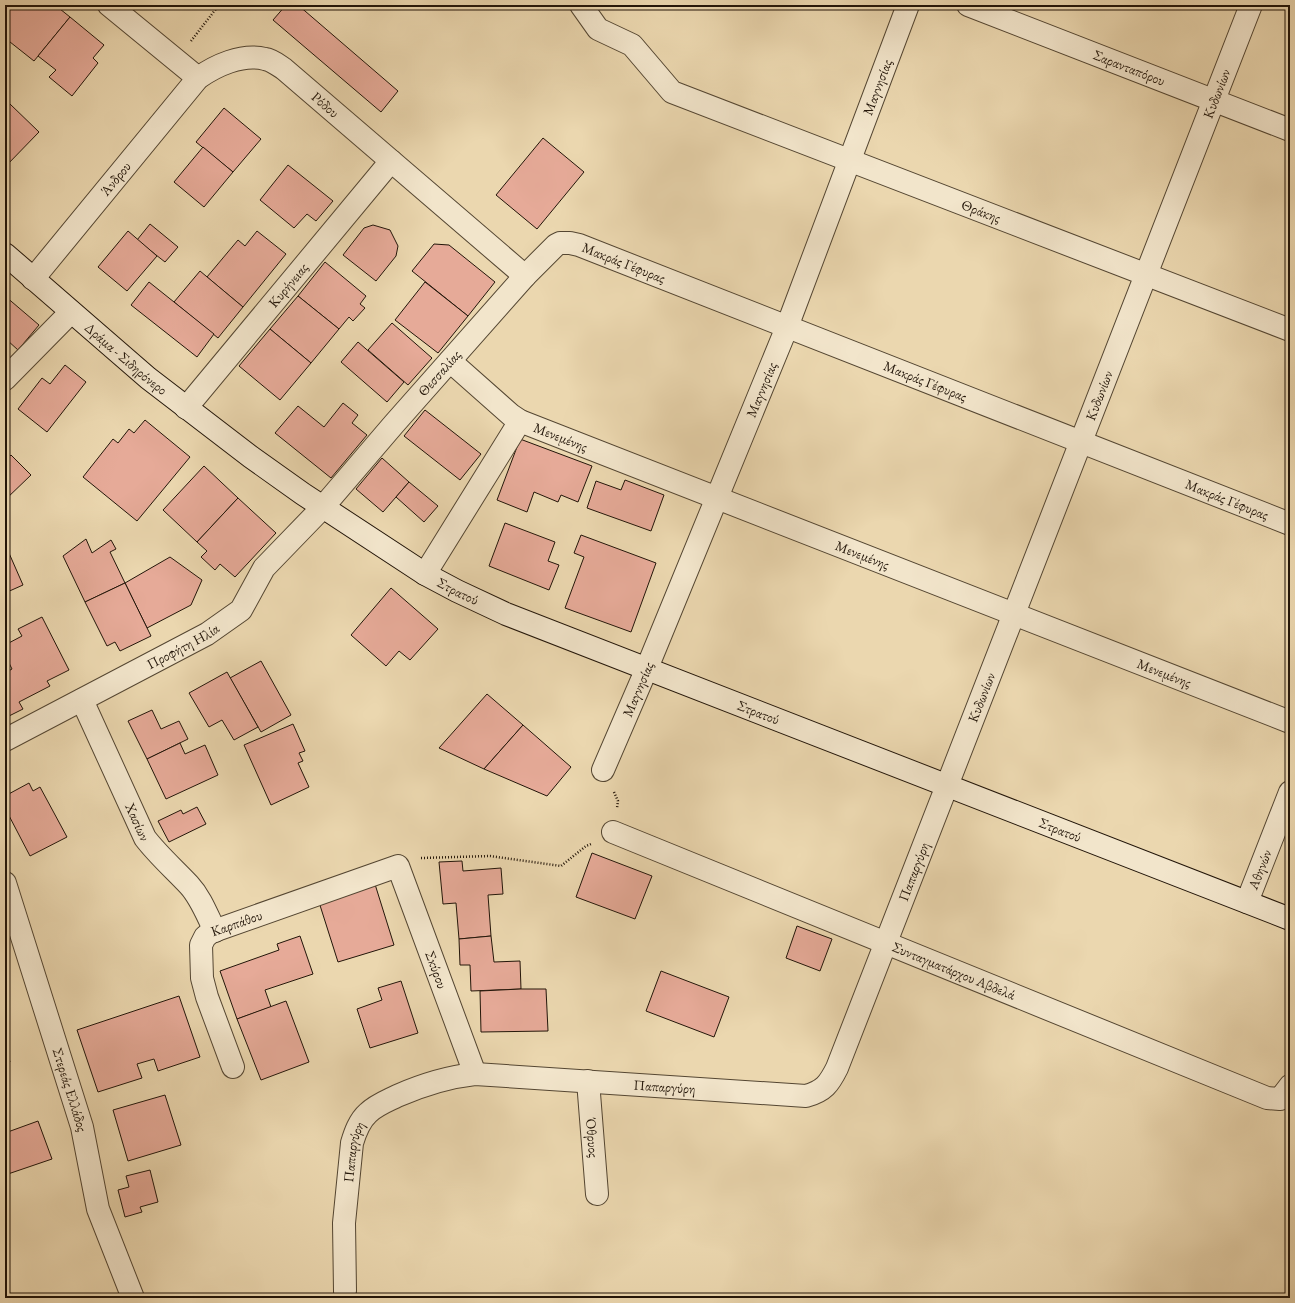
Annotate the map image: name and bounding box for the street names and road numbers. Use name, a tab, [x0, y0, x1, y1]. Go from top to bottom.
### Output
street label: Σαρανταπόρου	[1091, 46, 1168, 90]
street label: Μαγνησίας	[858, 56, 896, 118]
street label: Κυδωνίων	[1199, 66, 1234, 121]
street label: Ρόδου	[308, 88, 343, 121]
street label: Άνδρου	[96, 158, 135, 200]
street label: Θράκης	[959, 195, 1004, 227]
street label: Μακράς Γέφυρας	[579, 238, 668, 287]
street label: Κυρήνειας	[264, 259, 312, 311]
street label: Δράμα - Σιδηρόνερο	[81, 318, 171, 399]
street label: Θεσσαλίας	[414, 346, 465, 400]
street label: Μακράς Γέφυρας	[881, 356, 970, 405]
street label: Μαγνησίας	[742, 359, 781, 420]
street label: Κυδωνίων	[1081, 368, 1117, 423]
street label: Μενεμένης	[531, 418, 591, 456]
street label: Μακράς Γέφυρας	[1183, 475, 1271, 524]
street label: Μενεμένης	[833, 536, 892, 574]
street label: Στρατού	[434, 573, 482, 609]
street label: Προφήτη Ηλία	[143, 619, 223, 673]
street label: Μενεμένης	[1134, 654, 1194, 692]
street label: Μαγνησίας	[618, 659, 658, 720]
street label: Κυδωνίων	[964, 670, 999, 725]
street label: Στρατού	[735, 696, 782, 729]
street label: Χασίων	[121, 799, 154, 844]
street label: Στρατού	[1037, 813, 1084, 846]
street label: Παπαργύρη	[894, 839, 933, 904]
street label: Αθηνών	[1243, 847, 1276, 893]
street label: Καρπάθου	[208, 906, 264, 940]
street label: Συνταγματάρχου Αβδελά	[890, 938, 1019, 1004]
street label: Σκύρου	[421, 948, 452, 991]
street label: Στερεάς Ελλάδος	[49, 1046, 92, 1134]
street label: Παπαργύρη	[633, 1076, 696, 1098]
street label: Όθρυος	[582, 1116, 603, 1159]
street label: Παπαργύρη	[339, 1118, 368, 1183]

